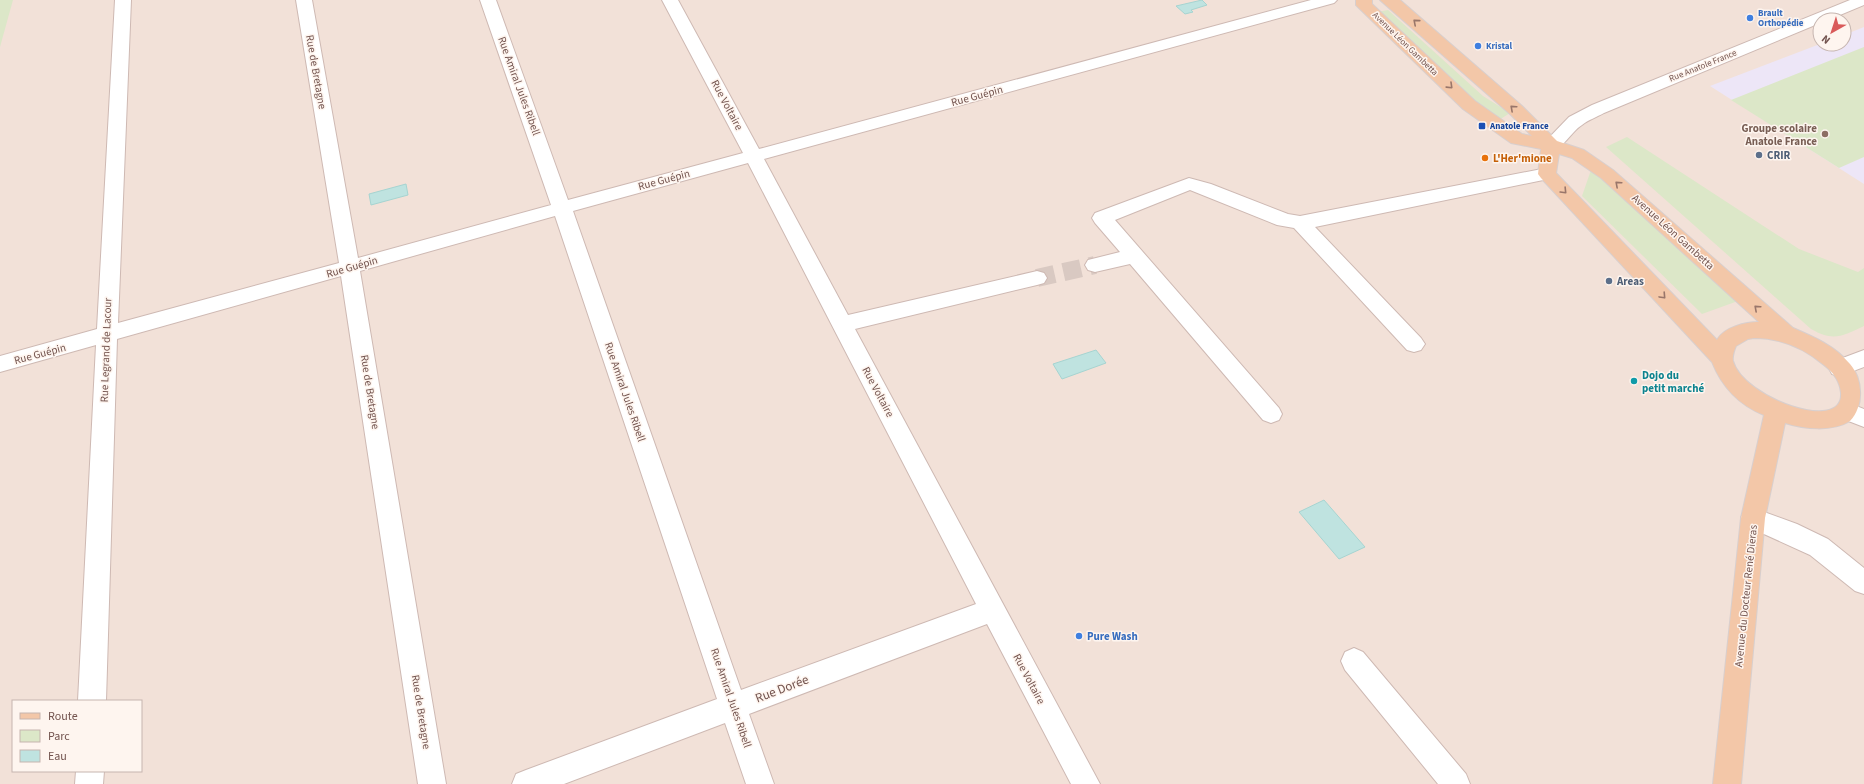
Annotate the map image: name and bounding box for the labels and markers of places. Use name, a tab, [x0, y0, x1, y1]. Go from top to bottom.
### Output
place label: Brault Orthopédie	[1758, 7, 1804, 30]
marker: Brault Orthopédie	[1745, 13, 1755, 23]
place label: Kristal	[1486, 40, 1512, 53]
marker: Kristal	[1473, 41, 1483, 51]
place label: Anatole France	[1489, 120, 1549, 133]
marker: Anatole France	[1477, 121, 1487, 131]
place label: Groupe scolaire Anatole France	[1741, 121, 1817, 149]
marker: Groupe scolaire Anatole France	[1820, 129, 1830, 139]
place label: CRIR	[1767, 148, 1790, 163]
marker: CRIR	[1754, 150, 1764, 160]
place label: L'Her'mione	[1493, 151, 1552, 166]
marker: L'Her'mione	[1480, 153, 1490, 163]
place label: Areas	[1616, 274, 1644, 289]
marker: Areas	[1604, 276, 1614, 286]
place label: Dojo du petit marché	[1642, 368, 1704, 396]
marker: Dojo du petit marché	[1629, 376, 1639, 386]
place label: Pure Wash	[1087, 629, 1138, 644]
marker: Pure Wash	[1074, 631, 1084, 641]

